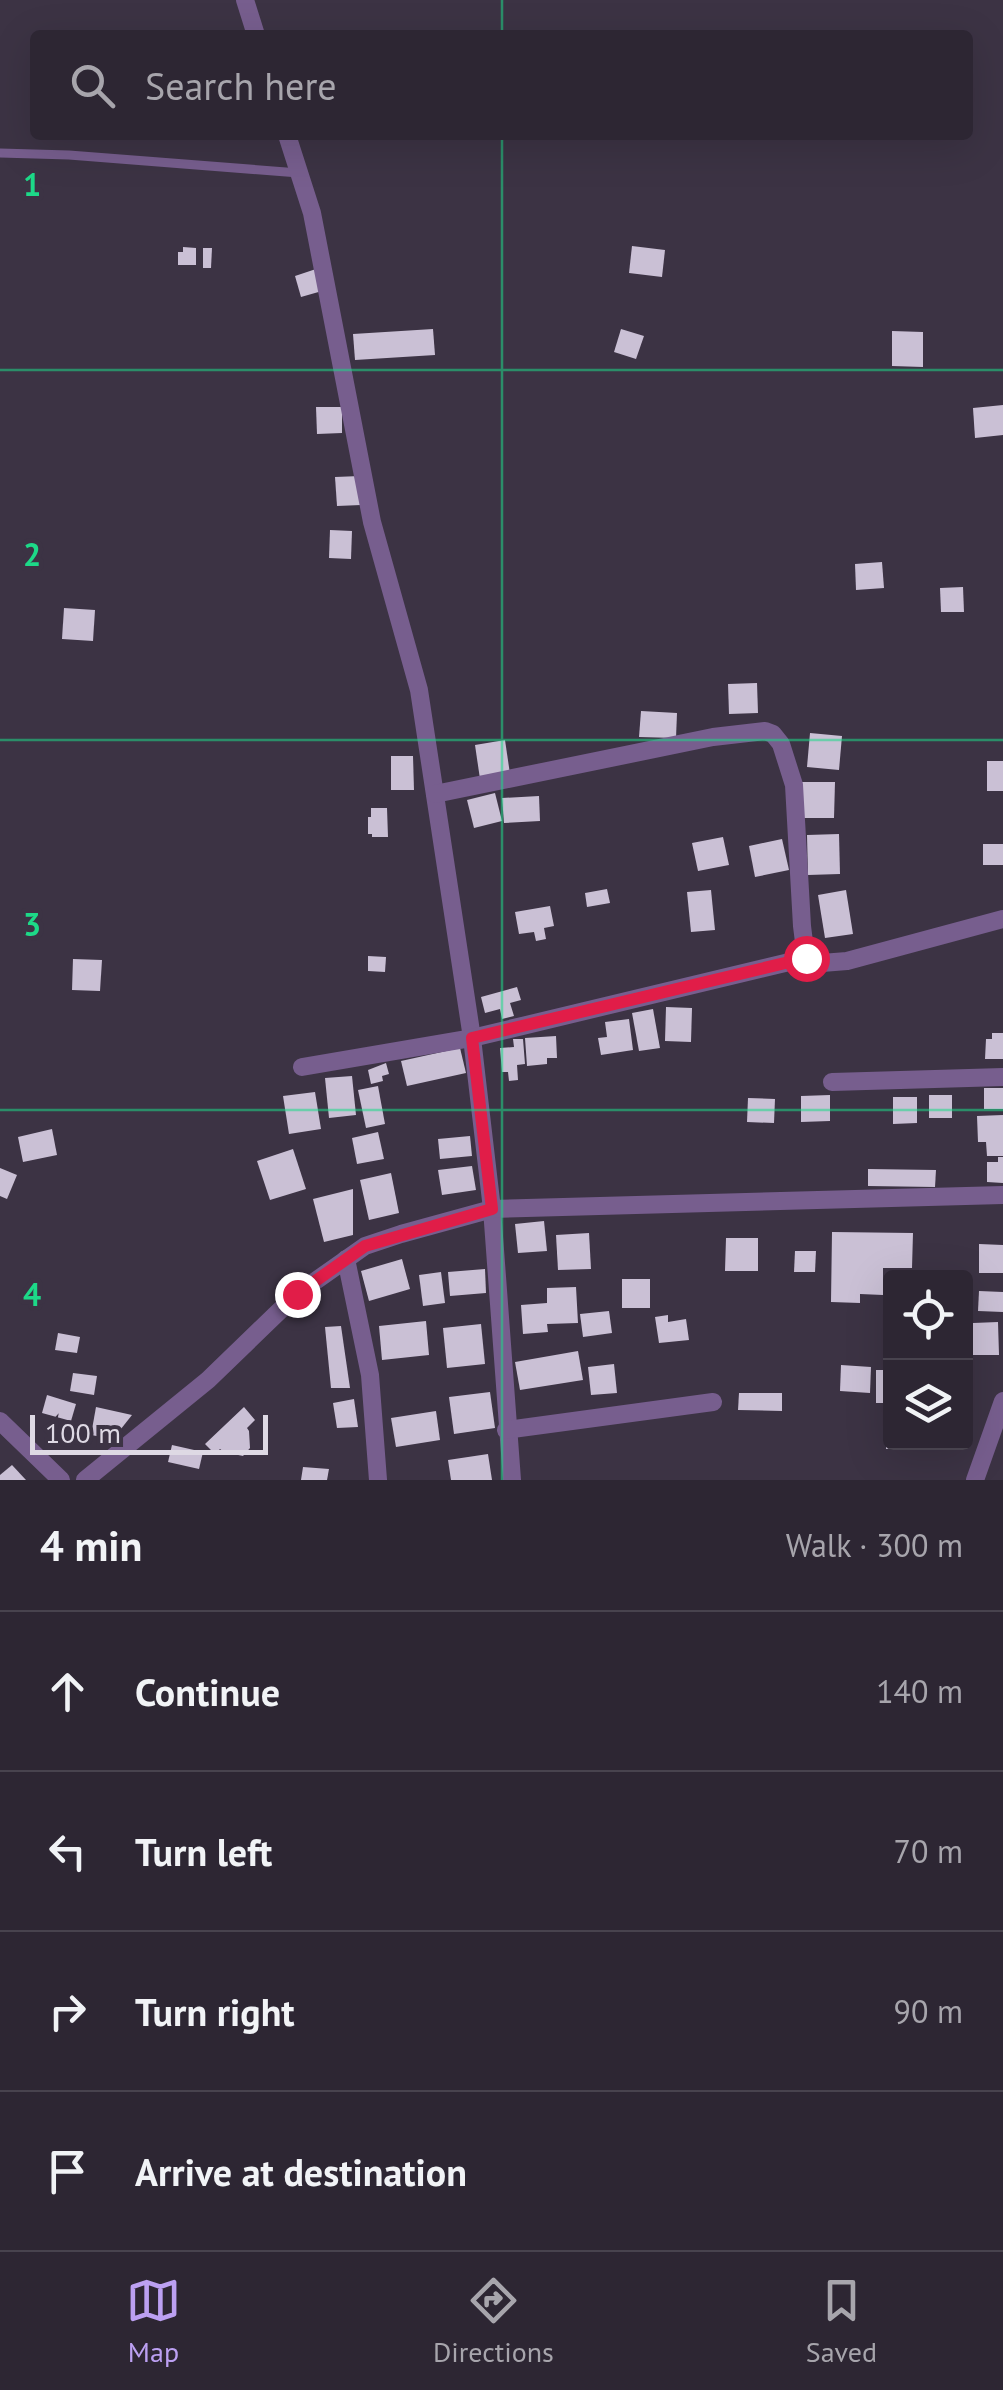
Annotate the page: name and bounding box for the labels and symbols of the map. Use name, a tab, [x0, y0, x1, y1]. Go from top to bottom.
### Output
text: 1	[23, 163, 41, 205]
text: 2	[23, 533, 41, 575]
text: 3	[23, 903, 41, 945]
route start	[784, 936, 830, 982]
route end	[275, 1272, 321, 1318]
text: 4	[23, 1273, 41, 1315]
scale bar	[30, 1410, 268, 1454]

